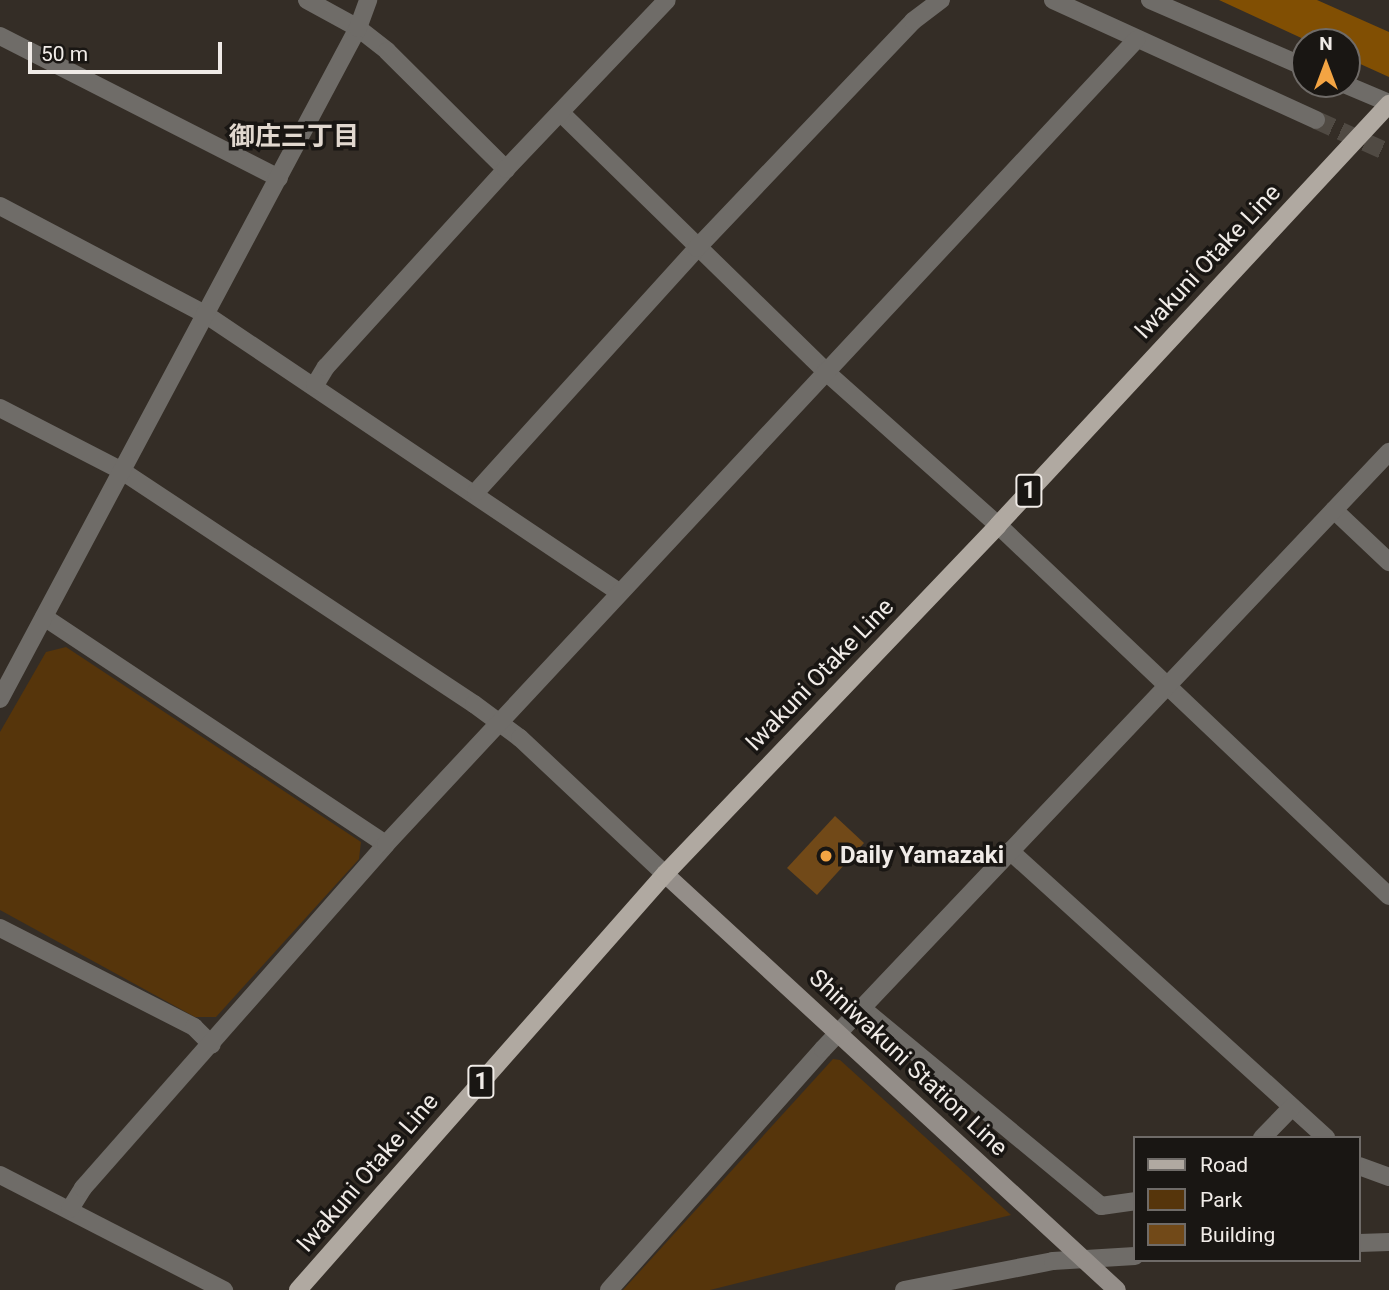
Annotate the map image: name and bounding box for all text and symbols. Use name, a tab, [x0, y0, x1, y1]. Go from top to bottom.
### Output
scale bar	[32, 28, 226, 72]
north arrow	[1291, 28, 1361, 98]
text: N	[1319, 32, 1333, 55]
text: 50 m	[41, 42, 88, 66]
district label: 御庄三丁目	[229, 121, 359, 153]
street label: Iwakuni Otake Line	[1129, 179, 1287, 345]
road number: 1	[1015, 471, 1043, 510]
street label: Iwakuni Otake Line	[740, 593, 900, 757]
place label: Daily Yamazaki	[840, 842, 1004, 870]
marker: Daily Yamazaki	[818, 848, 834, 864]
street label: Shiniwakuni Station Line	[803, 964, 1013, 1162]
road number: 1	[467, 1063, 495, 1102]
street label: Iwakuni Otake Line	[291, 1088, 445, 1258]
legend	[1134, 1136, 1361, 1262]
text: Road	[1200, 1153, 1248, 1177]
text: Park	[1200, 1188, 1242, 1212]
text: Building	[1200, 1223, 1275, 1247]

